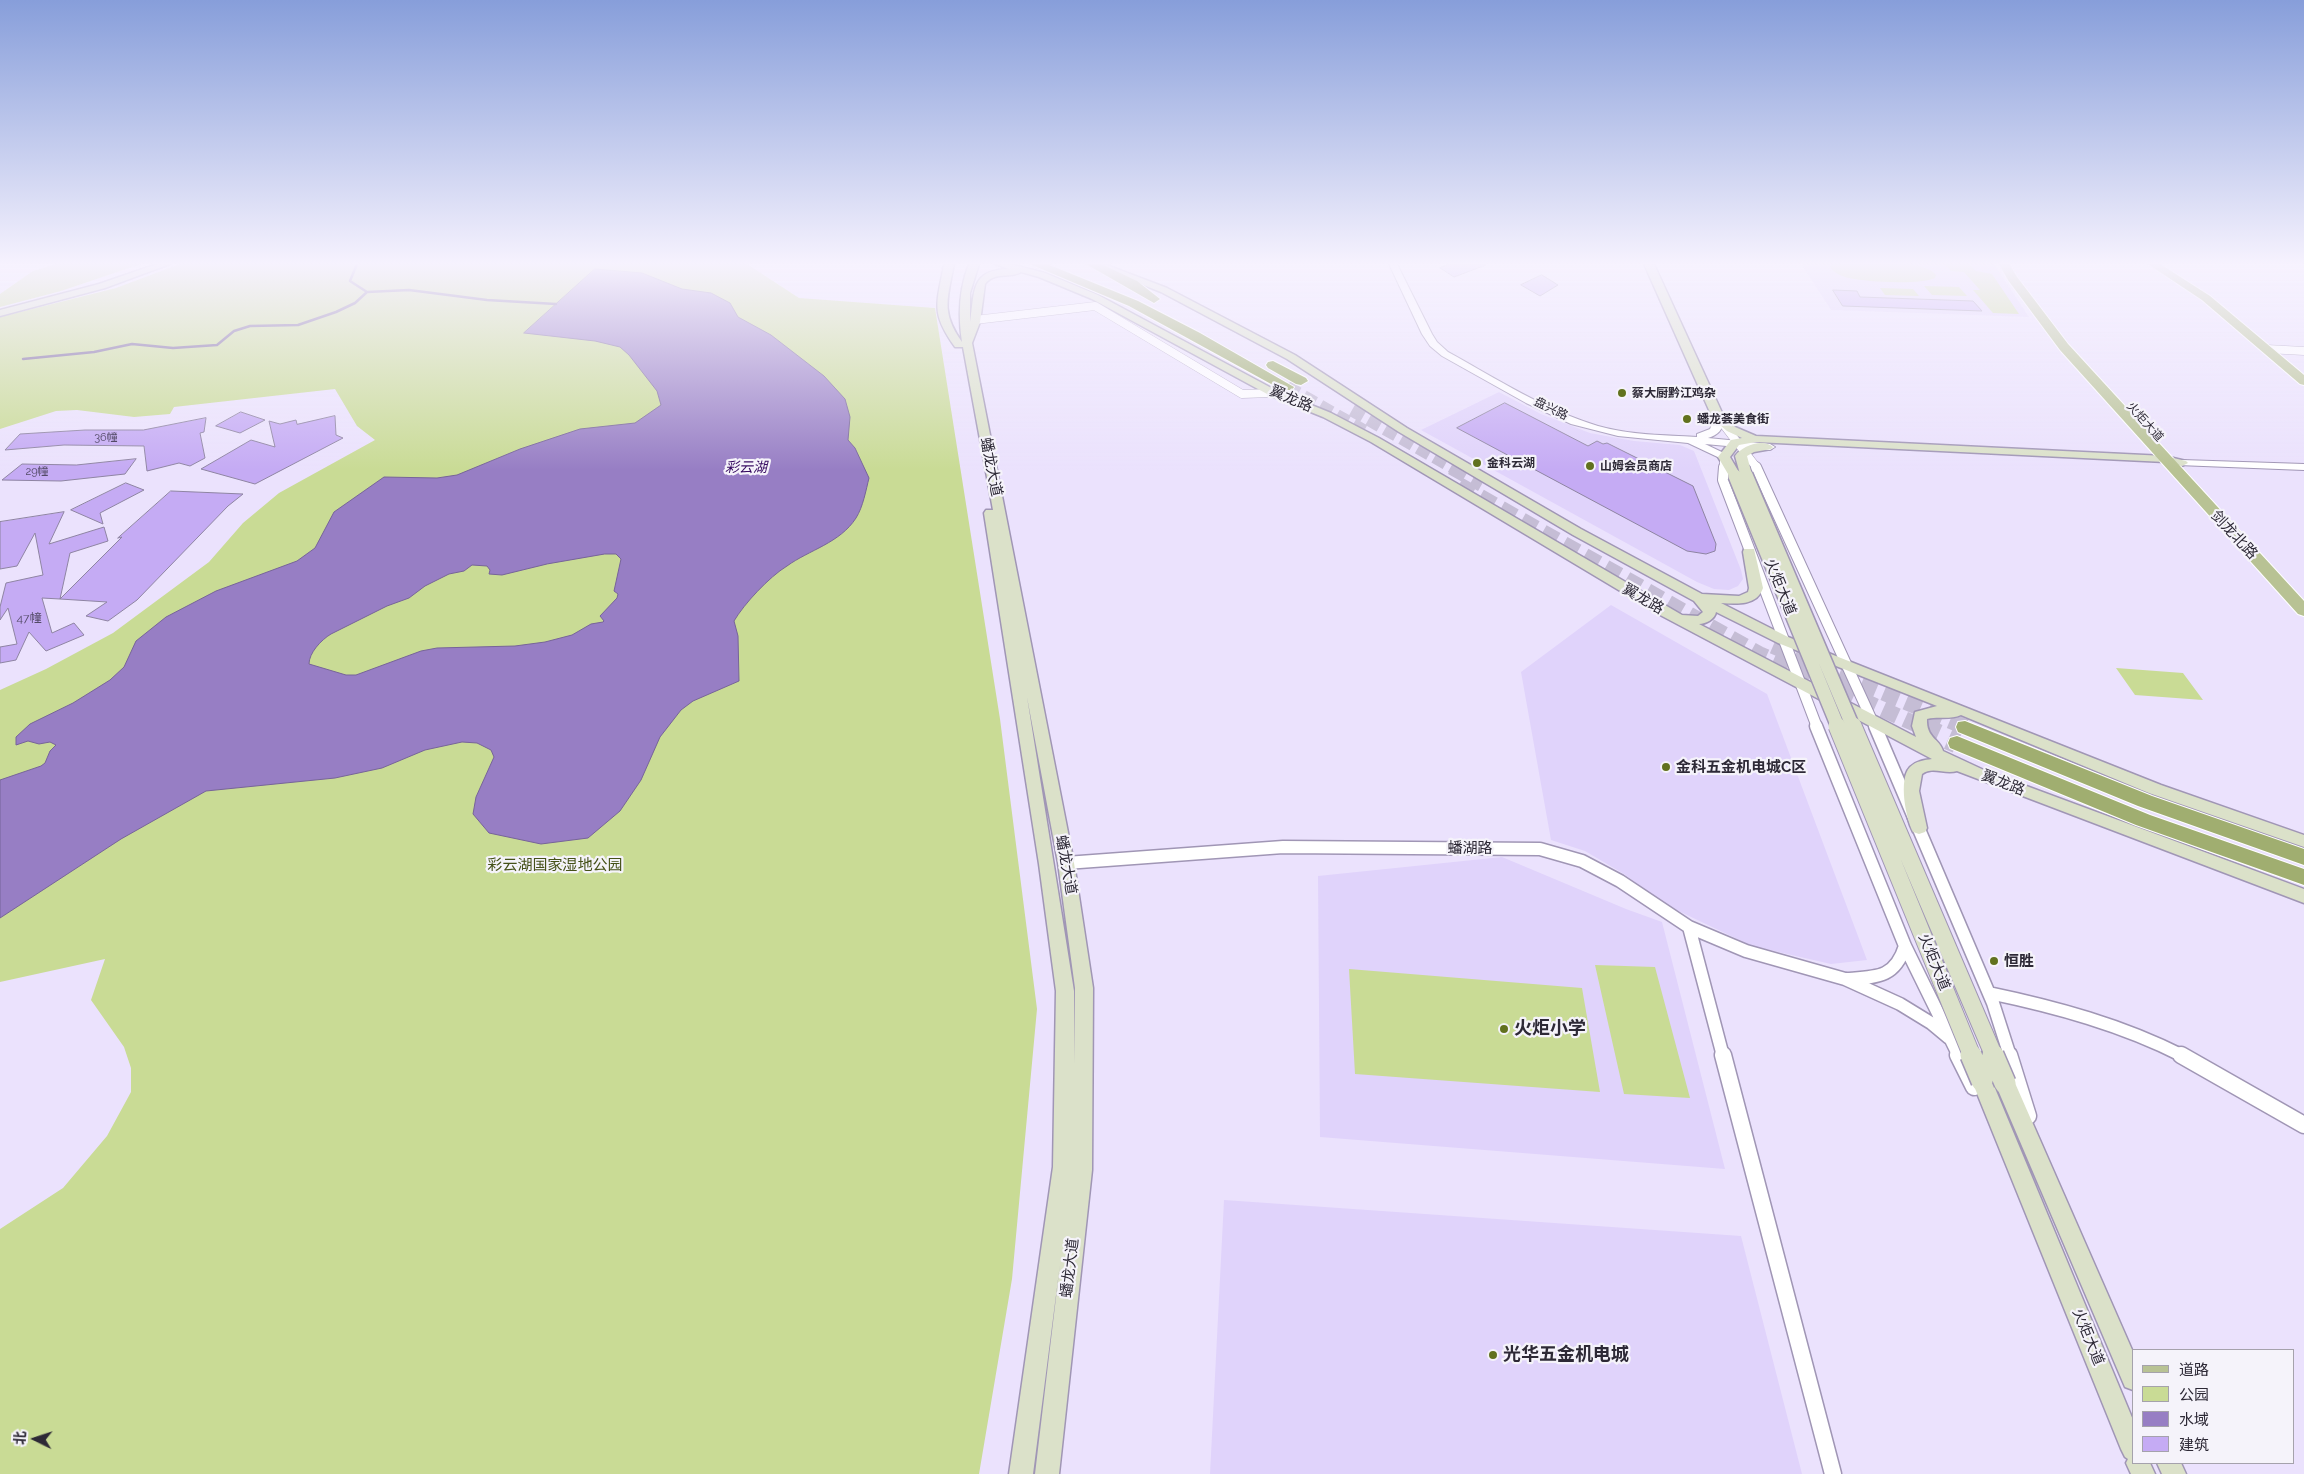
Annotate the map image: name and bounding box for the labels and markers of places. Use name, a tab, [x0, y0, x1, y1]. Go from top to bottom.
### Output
place label: 蔡大厨黔江鸡杂	[1632, 386, 1716, 400]
marker: 蔡大厨黔江鸡杂	[1616, 387, 1628, 399]
place label: 蟠龙荟美食街	[1697, 412, 1769, 426]
marker: 蟠龙荟美食街	[1681, 413, 1693, 425]
place label: 金科云湖	[1487, 456, 1535, 470]
marker: 金科云湖	[1471, 457, 1483, 469]
place label: 山姆会员商店	[1600, 459, 1672, 473]
marker: 山姆会员商店	[1584, 460, 1596, 472]
place label: 金科五金机电城C区	[1676, 758, 1806, 776]
marker: 金科五金机电城C区	[1660, 761, 1672, 773]
place label: 恒胜	[2004, 952, 2034, 970]
marker: 恒胜	[1988, 955, 2000, 967]
place label: 火炬小学	[1514, 1018, 1586, 1040]
marker: 火炬小学	[1498, 1023, 1510, 1035]
place label: 光华五金机电城	[1503, 1344, 1629, 1366]
marker: 光华五金机电城	[1487, 1349, 1499, 1361]

